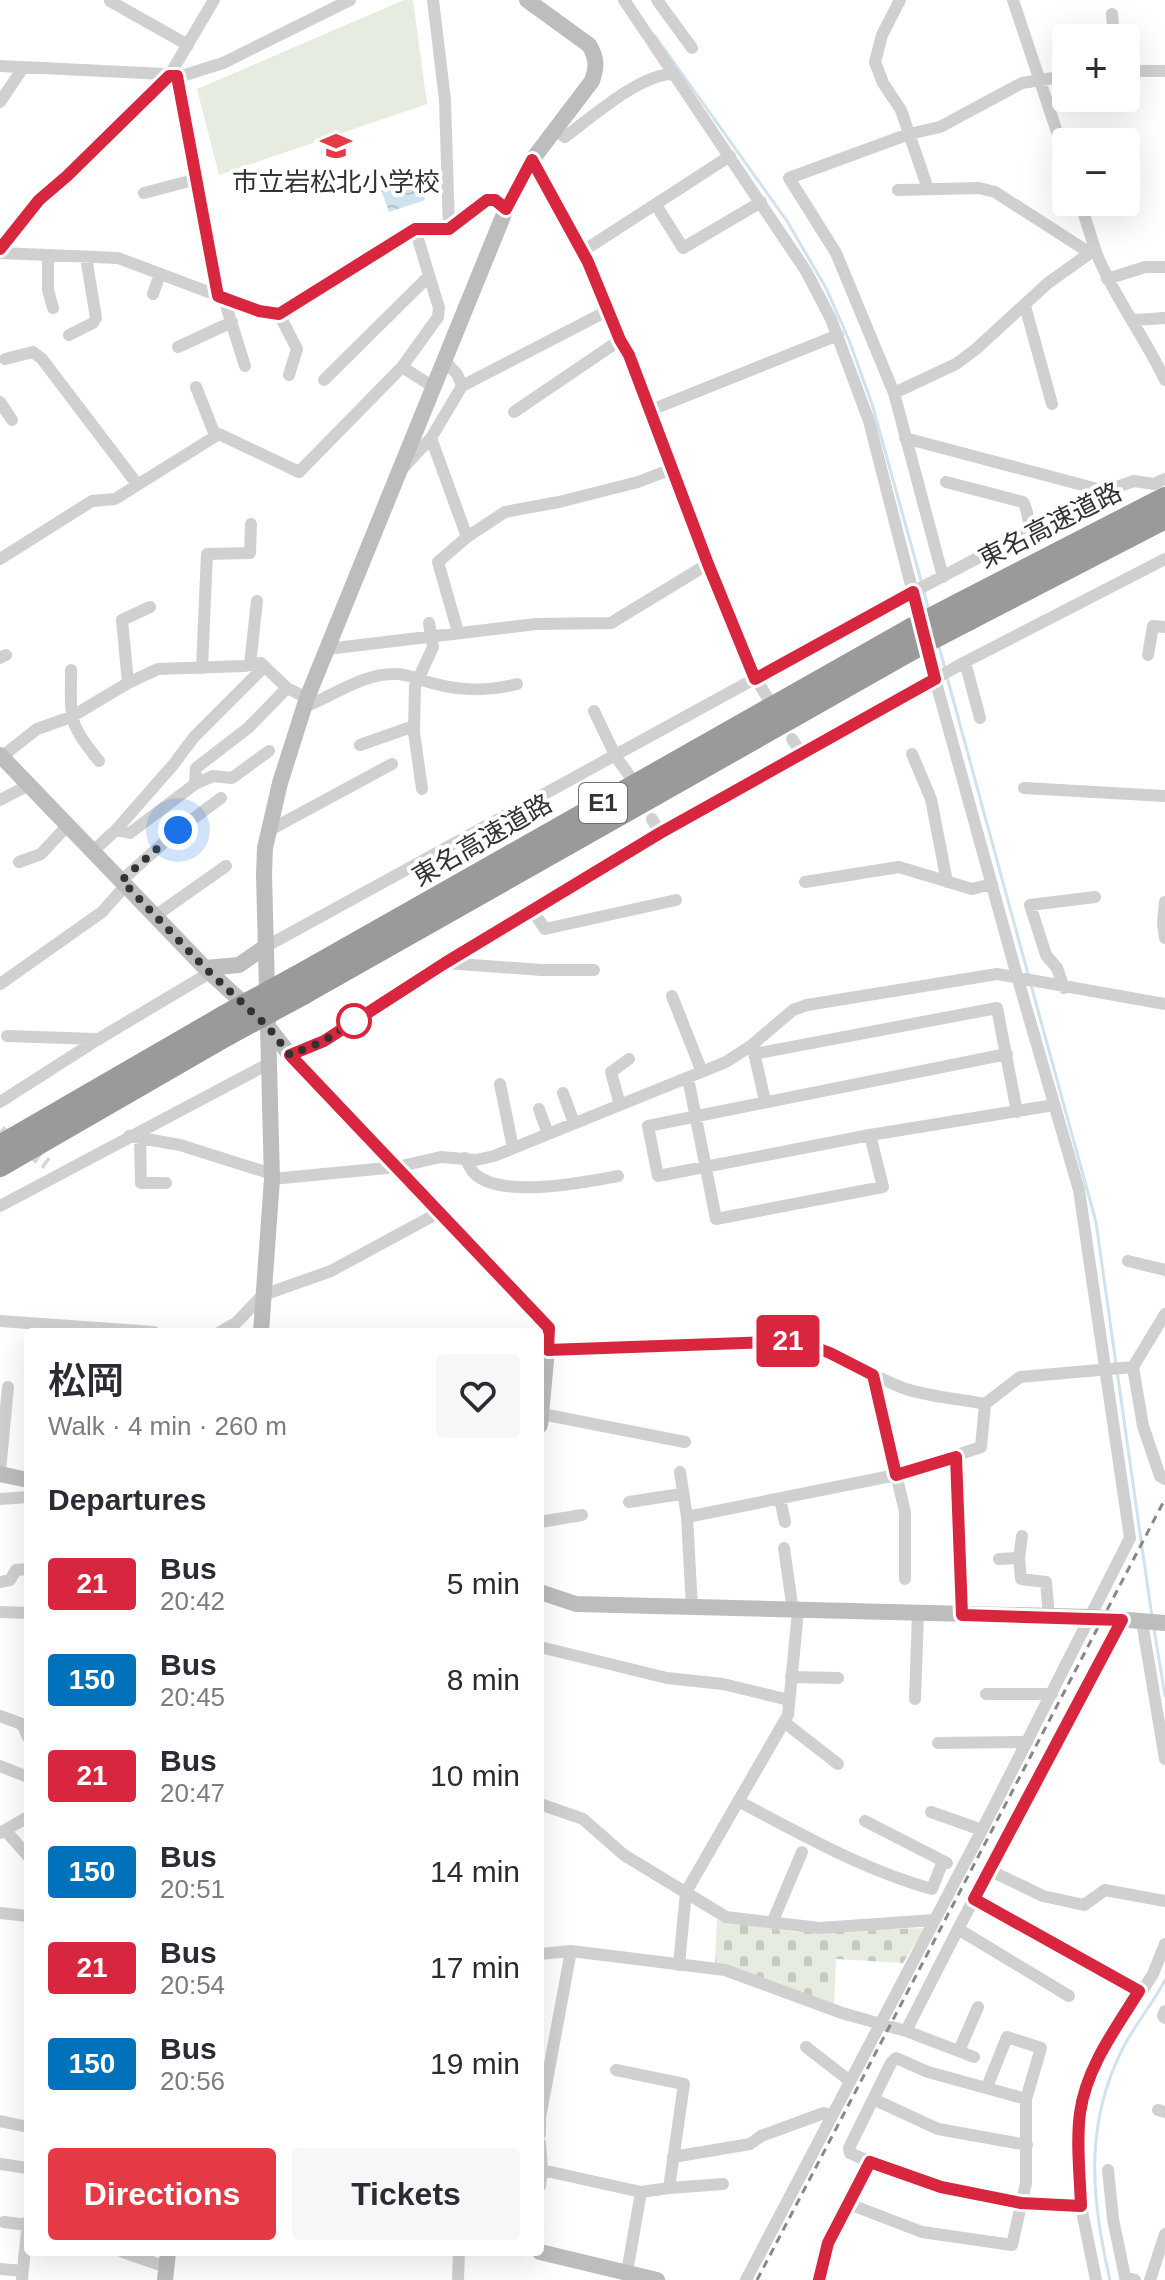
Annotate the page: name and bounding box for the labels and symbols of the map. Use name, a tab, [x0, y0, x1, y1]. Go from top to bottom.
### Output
school or university icon: 市立岩松北小学校	[319, 129, 353, 163]
place label: 市立岩松北小学校	[232, 167, 440, 197]
street label: 東名高速道路	[974, 476, 1126, 574]
road number: E1	[579, 783, 627, 823]
street label: 東名高速道路	[407, 788, 557, 892]
your location	[158, 810, 198, 850]
unlabelled marker	[337, 1004, 371, 1038]
line badge: 21	[752, 1315, 824, 1367]

